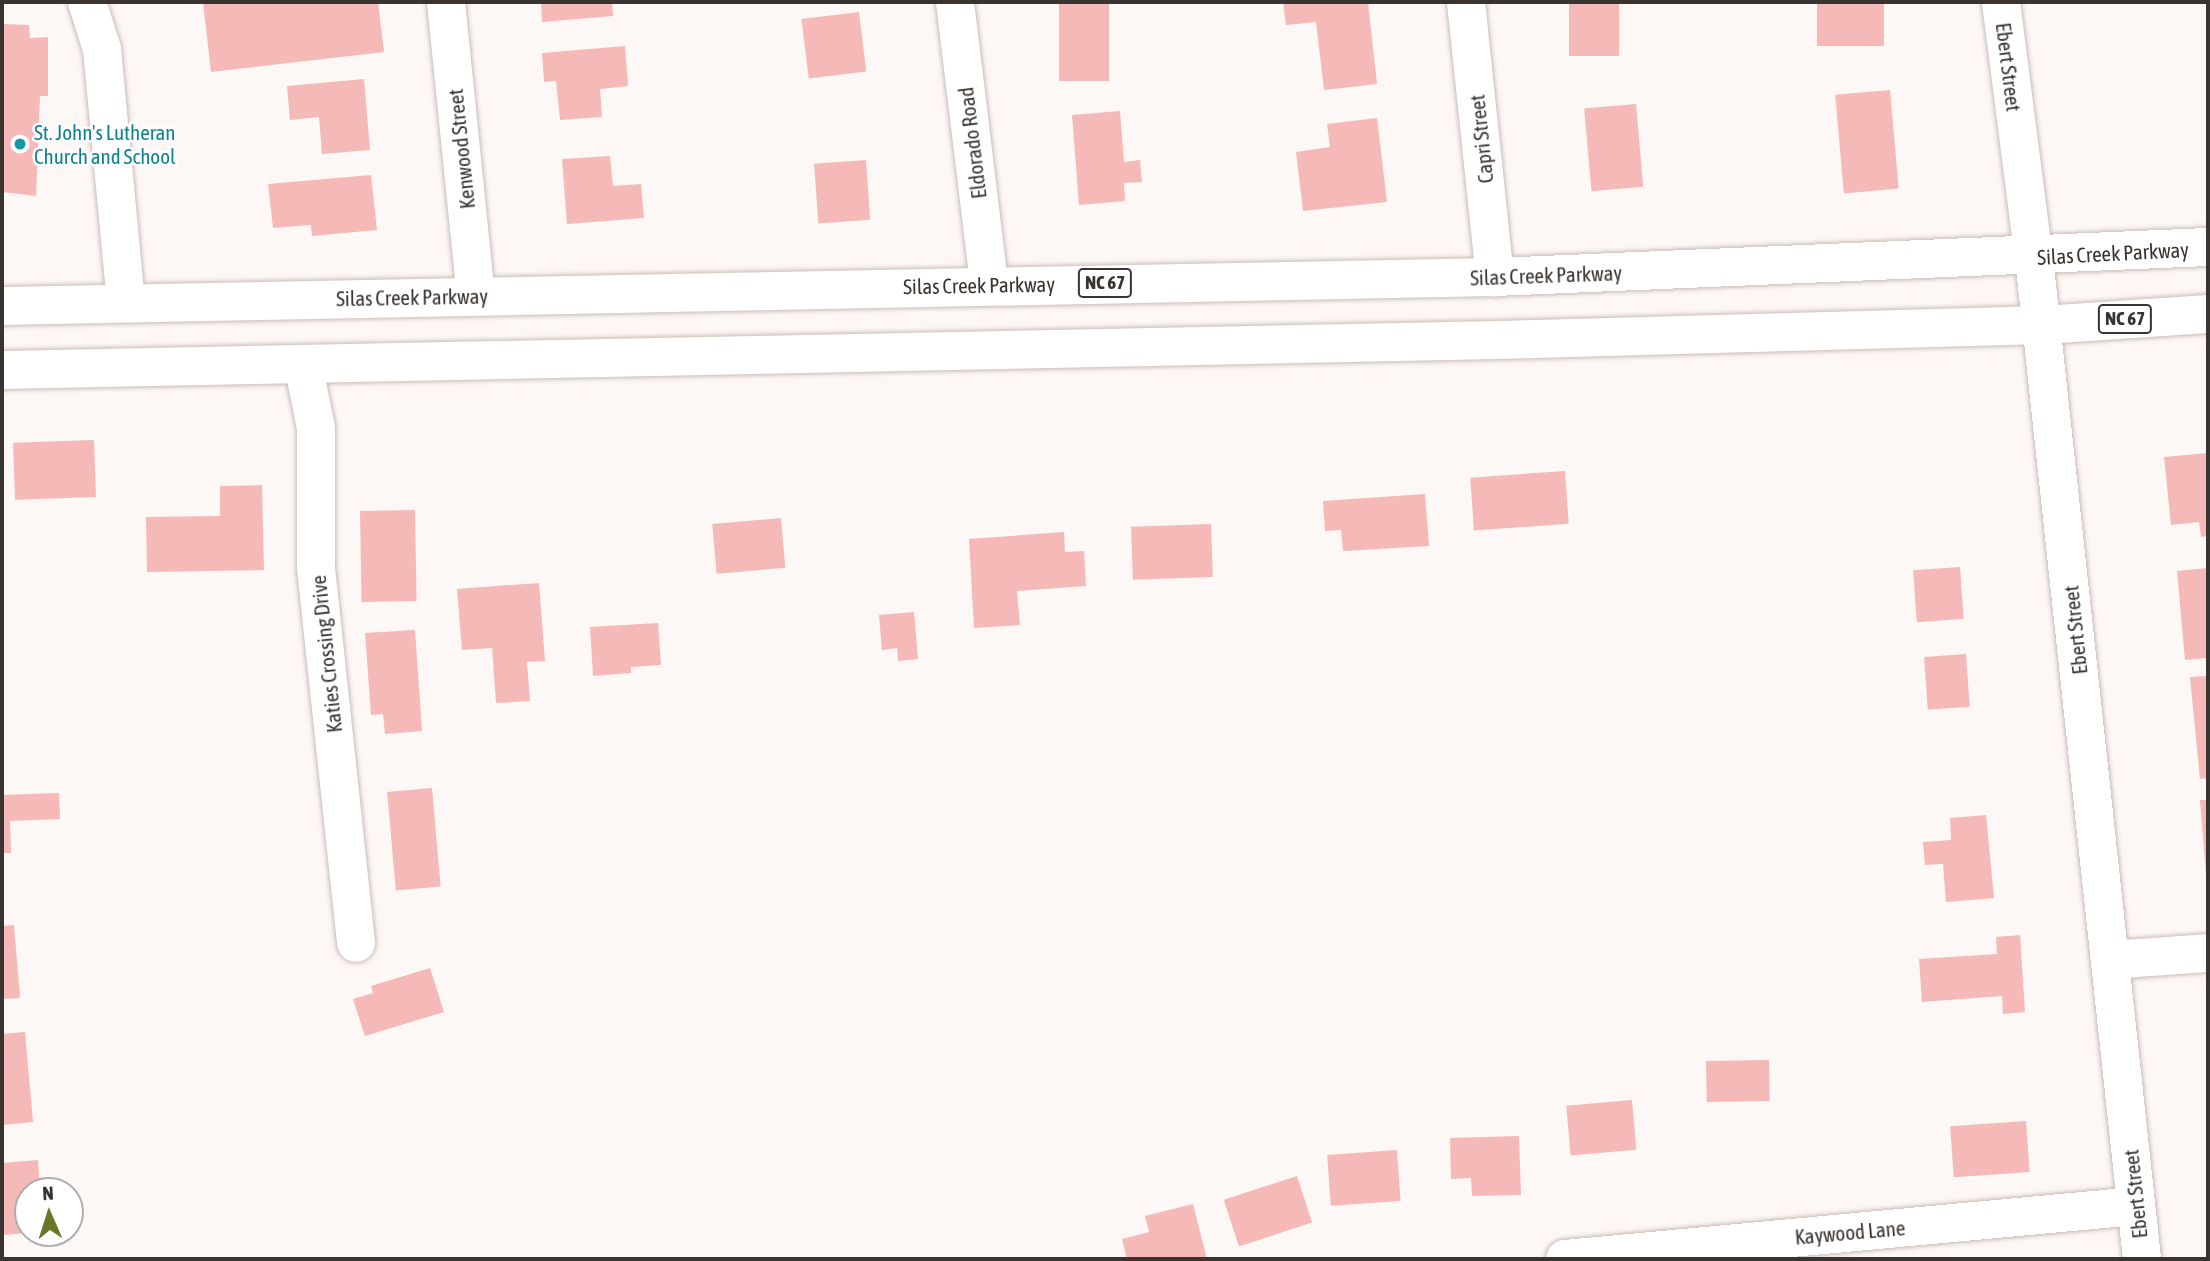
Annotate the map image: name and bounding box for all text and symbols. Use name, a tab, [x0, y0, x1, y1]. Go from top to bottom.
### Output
street label: Ebert Street	[1991, 21, 2027, 113]
street label: Eldorado Road	[953, 86, 991, 200]
street label: Kenwood Street	[442, 88, 480, 210]
street label: Capri Street	[1464, 93, 1498, 185]
place label: St. John's Lutheran Church and School	[34, 119, 176, 169]
marker: St. John's Lutheran Church and School	[12, 136, 28, 152]
street label: Silas Creek Parkway	[2037, 236, 2189, 270]
street label: Silas Creek Parkway	[1470, 260, 1622, 290]
road number: NC 67	[1077, 268, 1133, 298]
street label: Silas Creek Parkway	[903, 271, 1055, 299]
street label: Silas Creek Parkway	[336, 283, 488, 311]
road number: NC 67	[2097, 304, 2153, 334]
street label: Katies Crossing Drive	[305, 574, 347, 734]
street label: Ebert Street	[2058, 584, 2092, 676]
street label: Ebert Street	[2118, 1148, 2152, 1240]
north arrow	[14, 1177, 84, 1247]
text: N	[42, 1182, 54, 1204]
street label: Kaywood Lane	[1794, 1215, 1906, 1249]

